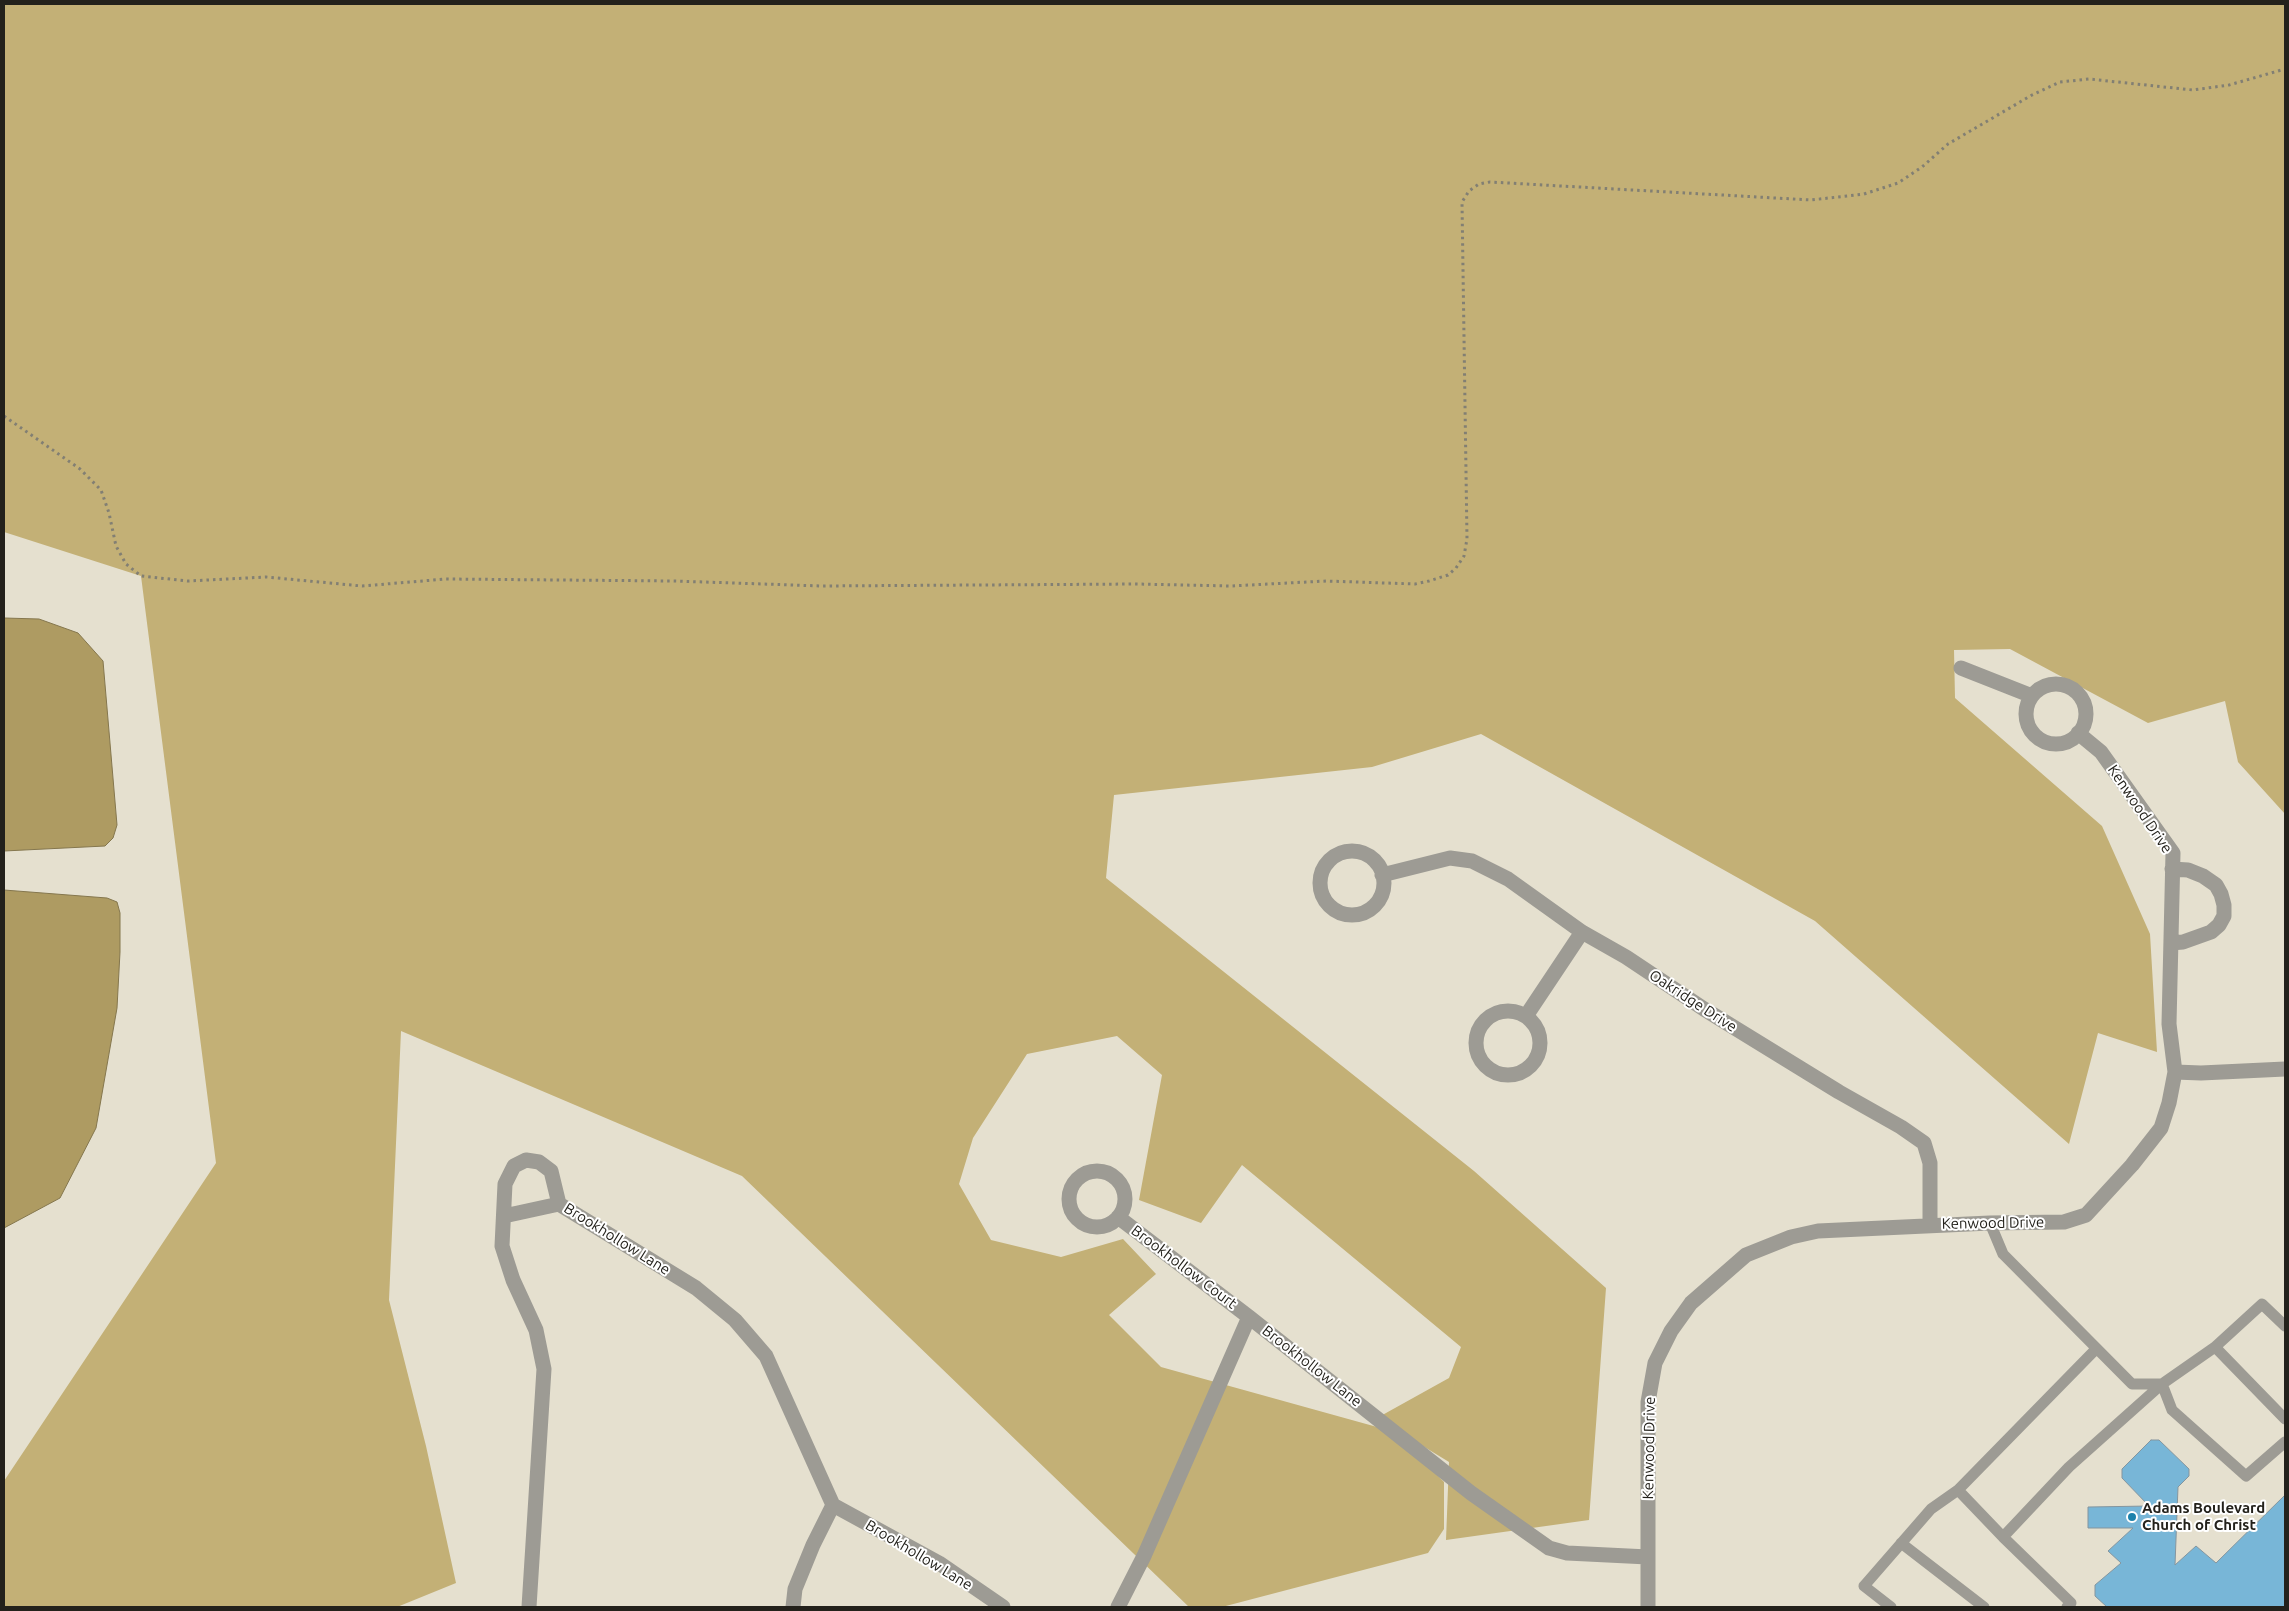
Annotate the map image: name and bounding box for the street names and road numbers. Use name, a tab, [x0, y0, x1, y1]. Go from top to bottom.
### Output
street label: Kenwood Drive	[2104, 761, 2176, 857]
street label: Oakridge Drive	[1646, 966, 1740, 1036]
street label: Brookhollow Lane	[561, 1199, 673, 1279]
street label: Kenwood Drive	[1942, 1213, 2044, 1233]
street label: Brookhollow Court	[1128, 1221, 1240, 1313]
street label: Brookhollow Lane	[1259, 1321, 1365, 1411]
street label: Kenwood Drive	[1639, 1397, 1659, 1499]
street label: Brookhollow Lane	[862, 1516, 976, 1594]

